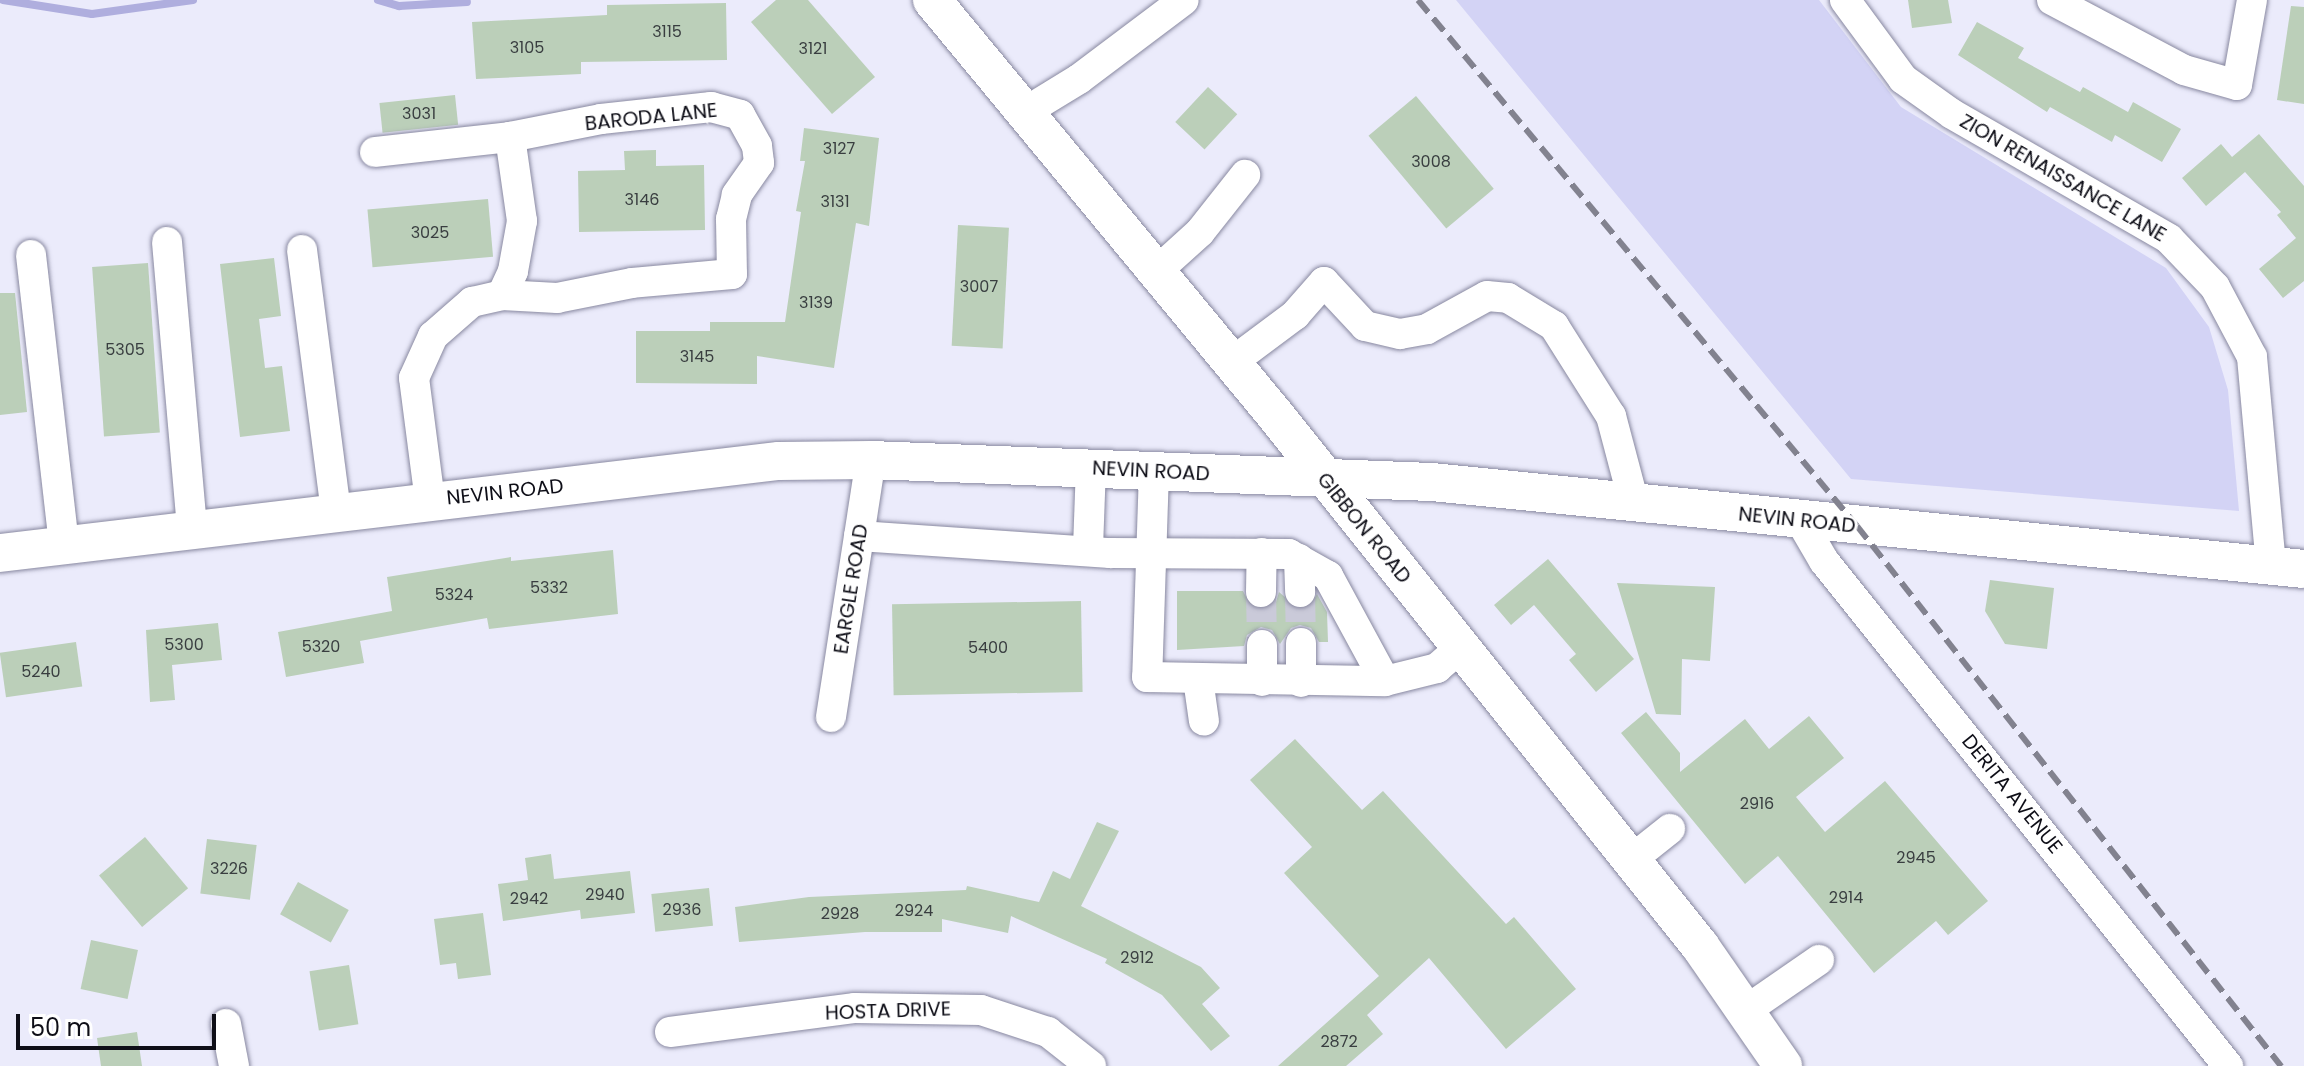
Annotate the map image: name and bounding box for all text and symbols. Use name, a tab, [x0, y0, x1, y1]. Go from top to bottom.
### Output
house number: 3115	[652, 22, 682, 42]
house number: 3105	[510, 38, 544, 58]
house number: 3121	[799, 39, 827, 59]
street label: BARODA LANE	[584, 98, 718, 136]
house number: 3031	[402, 104, 436, 124]
street label: ZION RENAISSANCE LANE	[1956, 109, 2170, 247]
house number: 3127	[823, 139, 855, 159]
house number: 3008	[1411, 152, 1451, 172]
house number: 3146	[625, 190, 659, 210]
house number: 3131	[820, 192, 850, 212]
house number: 3025	[411, 223, 449, 243]
house number: 3007	[960, 277, 998, 297]
house number: 3139	[799, 293, 833, 313]
house number: 5305	[105, 340, 145, 360]
house number: 3145	[680, 347, 714, 367]
street label: NEVIN ROAD	[1092, 456, 1210, 486]
street label: GIBBON ROAD	[1312, 468, 1416, 588]
street label: NEVIN ROAD	[445, 474, 565, 510]
street label: NEVIN ROAD	[1737, 502, 1857, 538]
street label: EARGLE ROAD	[829, 522, 873, 656]
house number: 5332	[530, 578, 568, 598]
house number: 5324	[435, 585, 473, 605]
house number: 5300	[164, 635, 204, 655]
house number: 5320	[302, 637, 340, 657]
house number: 5400	[968, 638, 1008, 658]
house number: 5240	[21, 662, 61, 682]
street label: DERITA AVENUE	[1957, 730, 2067, 858]
house number: 2916	[1740, 794, 1774, 814]
house number: 2945	[1896, 848, 1936, 868]
house number: 3226	[210, 859, 248, 879]
house number: 2940	[585, 885, 625, 905]
house number: 2914	[1829, 888, 1863, 908]
house number: 2942	[510, 889, 548, 909]
house number: 2936	[663, 900, 701, 920]
house number: 2924	[895, 901, 933, 921]
house number: 2928	[821, 904, 859, 924]
house number: 2912	[1120, 948, 1154, 968]
street label: HOSTA DRIVE	[825, 997, 951, 1025]
scale bar	[20, 998, 220, 1048]
text: 50 m	[30, 1011, 91, 1044]
house number: 2872	[1320, 1032, 1358, 1052]

